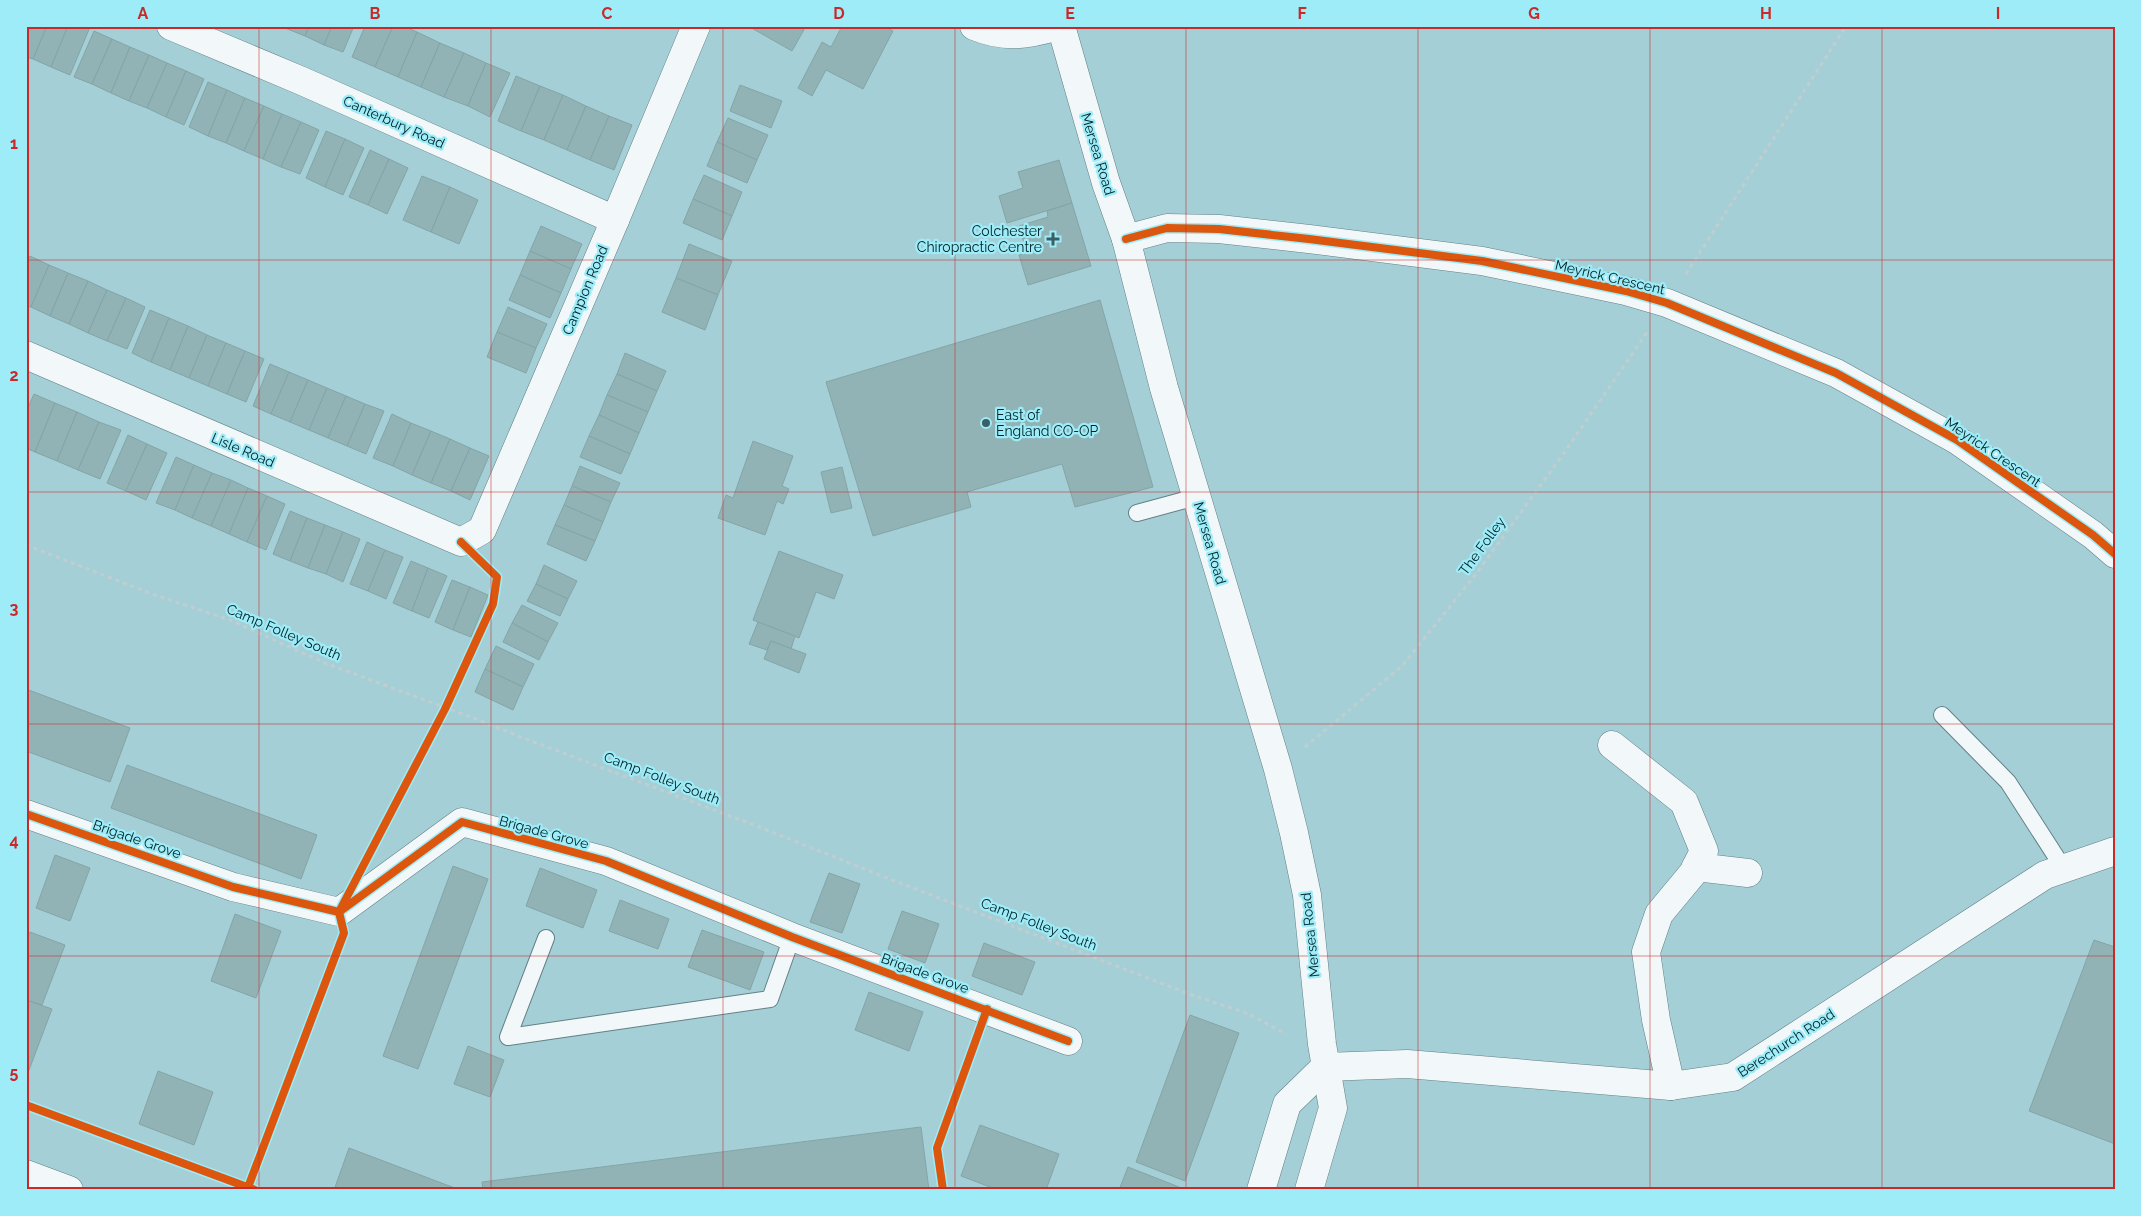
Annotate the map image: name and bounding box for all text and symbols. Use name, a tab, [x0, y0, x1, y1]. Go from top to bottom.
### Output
text: A	[138, 4, 149, 23]
text: B	[370, 4, 381, 23]
text: C	[602, 4, 613, 23]
text: D	[833, 4, 845, 23]
text: E	[1065, 4, 1075, 23]
text: F	[1297, 4, 1307, 23]
text: G	[1528, 4, 1540, 23]
text: H	[1760, 4, 1772, 23]
text: I	[1996, 4, 2000, 23]
street label: Canterbury Road	[341, 92, 447, 152]
street label: Mersea Road	[1078, 111, 1118, 197]
text: 1	[10, 134, 18, 153]
place label: Colchester Chiropractic Centre	[917, 223, 1042, 255]
marker: Colchester Chiropractic Centre	[1046, 232, 1060, 246]
street label: Campion Road	[559, 243, 611, 337]
street label: Meyrick Crescent	[1553, 257, 1667, 297]
text: 2	[9, 366, 19, 385]
place label: East of England CO-OP	[996, 407, 1099, 439]
street label: Meyrick Crescent	[1942, 414, 2044, 490]
marker: East of England CO-OP	[980, 417, 992, 429]
street label: Lisle Road	[209, 430, 277, 470]
street label: Mersea Road	[1191, 500, 1229, 586]
street label: The Folley	[1456, 514, 1509, 578]
text: 3	[10, 599, 19, 618]
street label: Camp Folley South	[224, 601, 344, 663]
street label: Camp Folley South	[602, 749, 722, 807]
street label: Brigade Grove	[497, 812, 591, 852]
street label: Brigade Grove	[91, 816, 183, 862]
text: 4	[9, 831, 19, 850]
street label: Mersea Road	[1298, 892, 1322, 978]
street label: Camp Folley South	[979, 895, 1099, 953]
street label: Brigade Grove	[879, 950, 971, 996]
street label: Berechurch Road	[1735, 1006, 1837, 1080]
text: 5	[10, 1063, 19, 1082]

